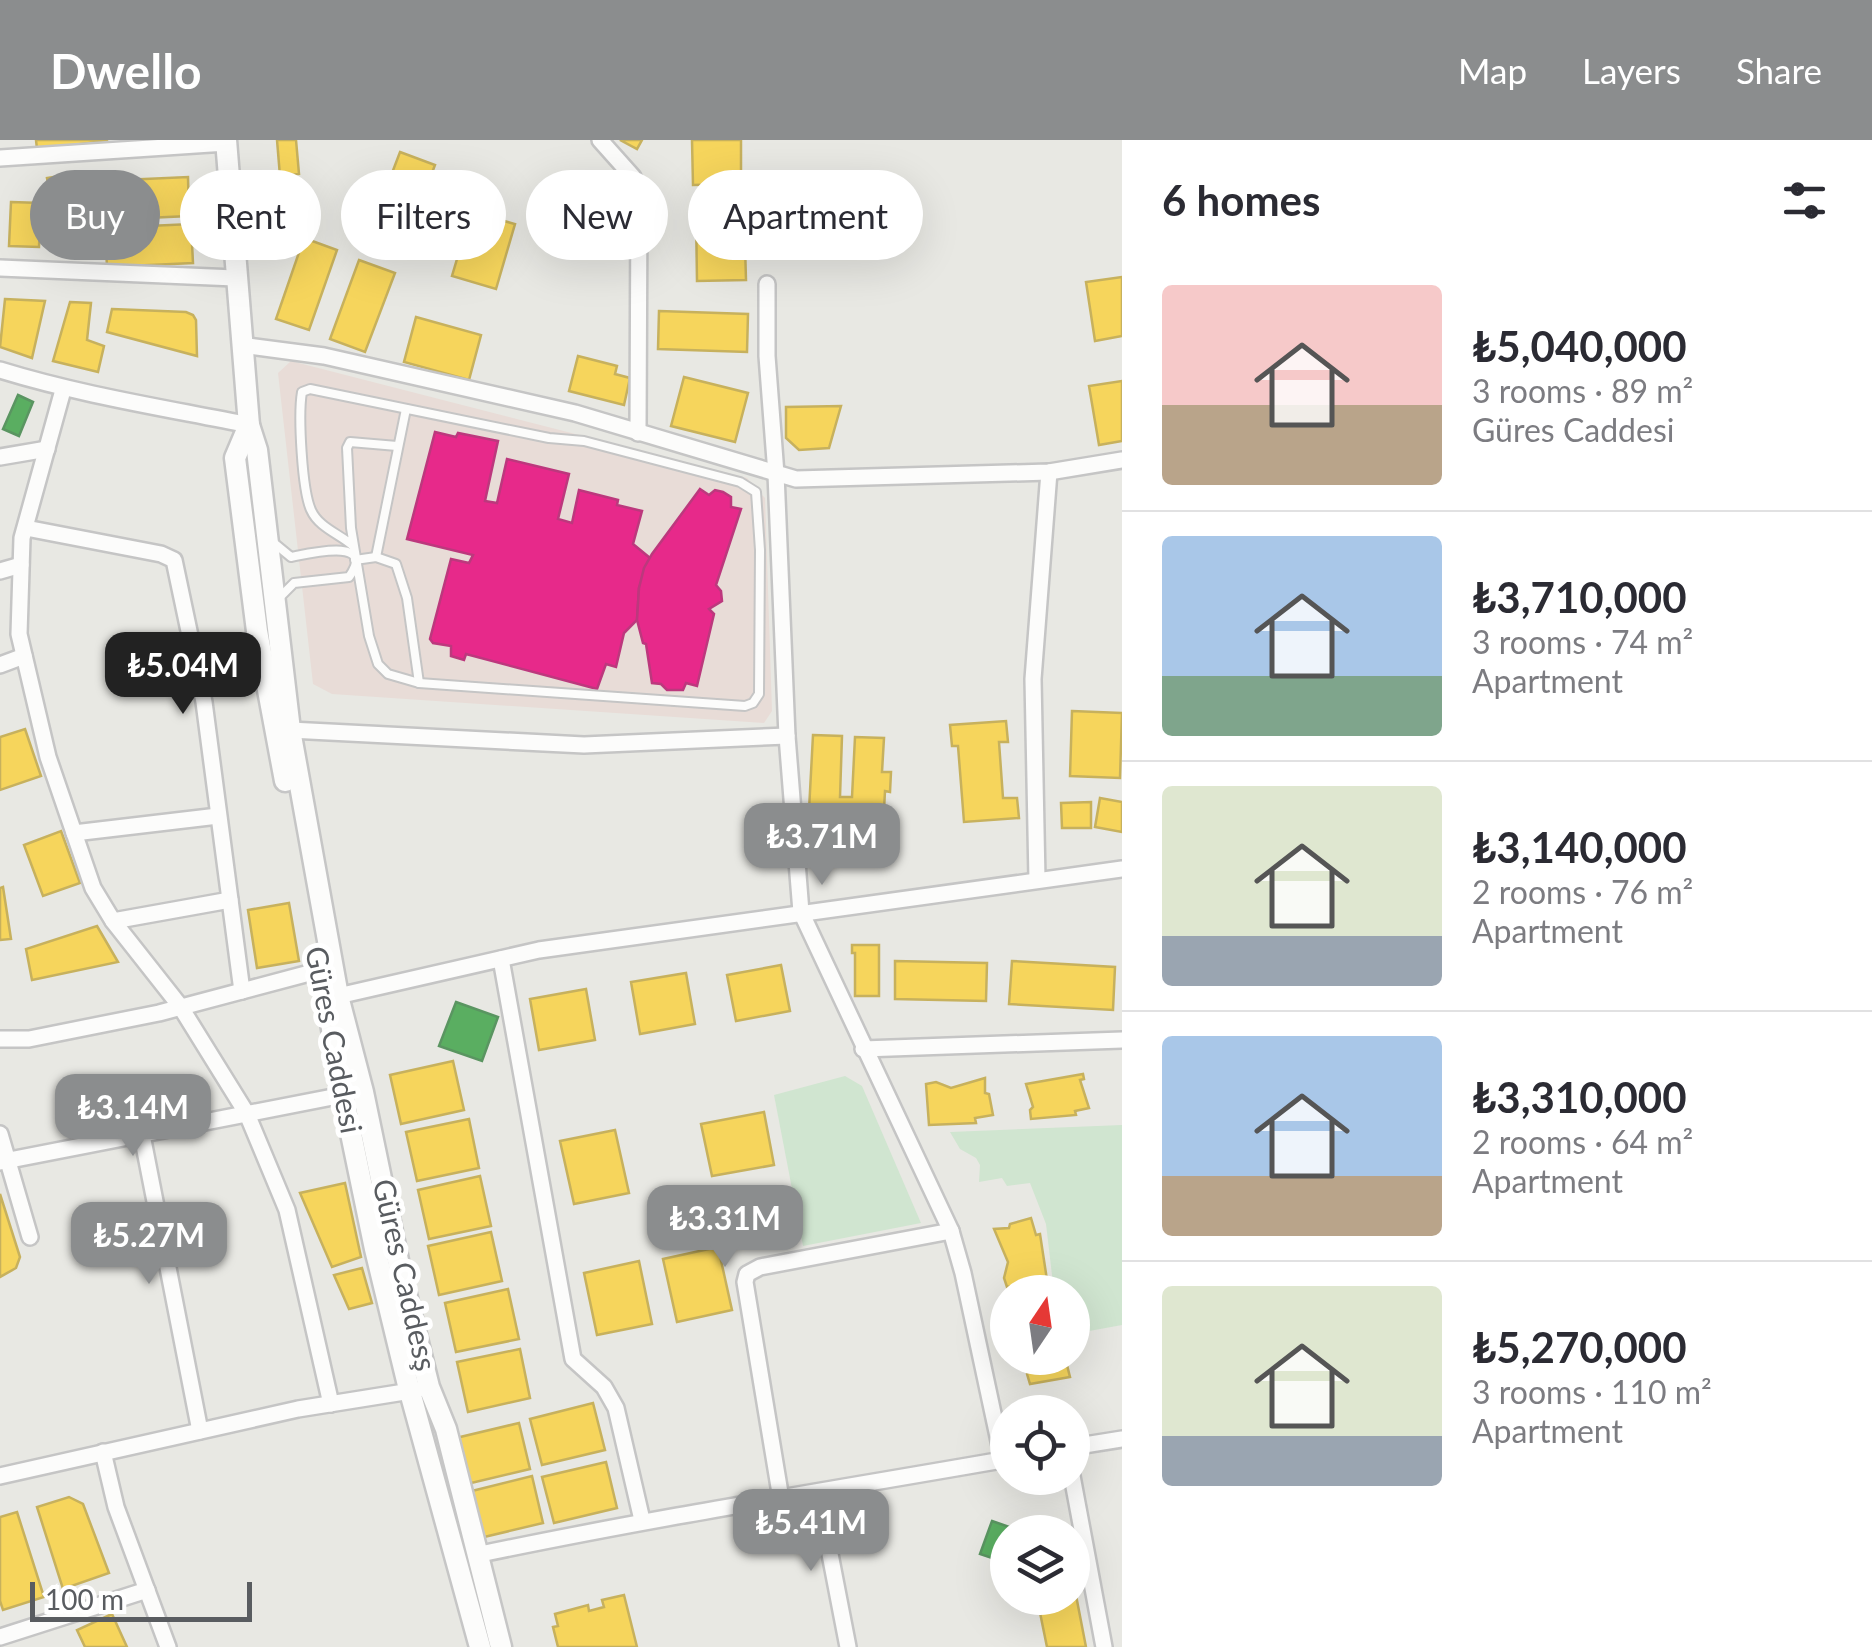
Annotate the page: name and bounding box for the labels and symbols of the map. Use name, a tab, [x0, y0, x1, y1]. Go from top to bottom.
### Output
pin: ₺5.04M	[102, 632, 264, 717]
pin: ₺3.71M	[741, 803, 903, 888]
street label: Güres Caddesi	[299, 943, 371, 1136]
pin: ₺3.14M	[52, 1074, 214, 1159]
street label: Güres Caddesş	[366, 1175, 445, 1374]
pin: ₺3.31M	[644, 1185, 806, 1270]
pin: ₺5.27M	[68, 1202, 230, 1287]
north arrow	[990, 1275, 1090, 1375]
pin: ₺5.41M	[730, 1489, 892, 1574]
scale bar	[30, 1577, 252, 1622]

